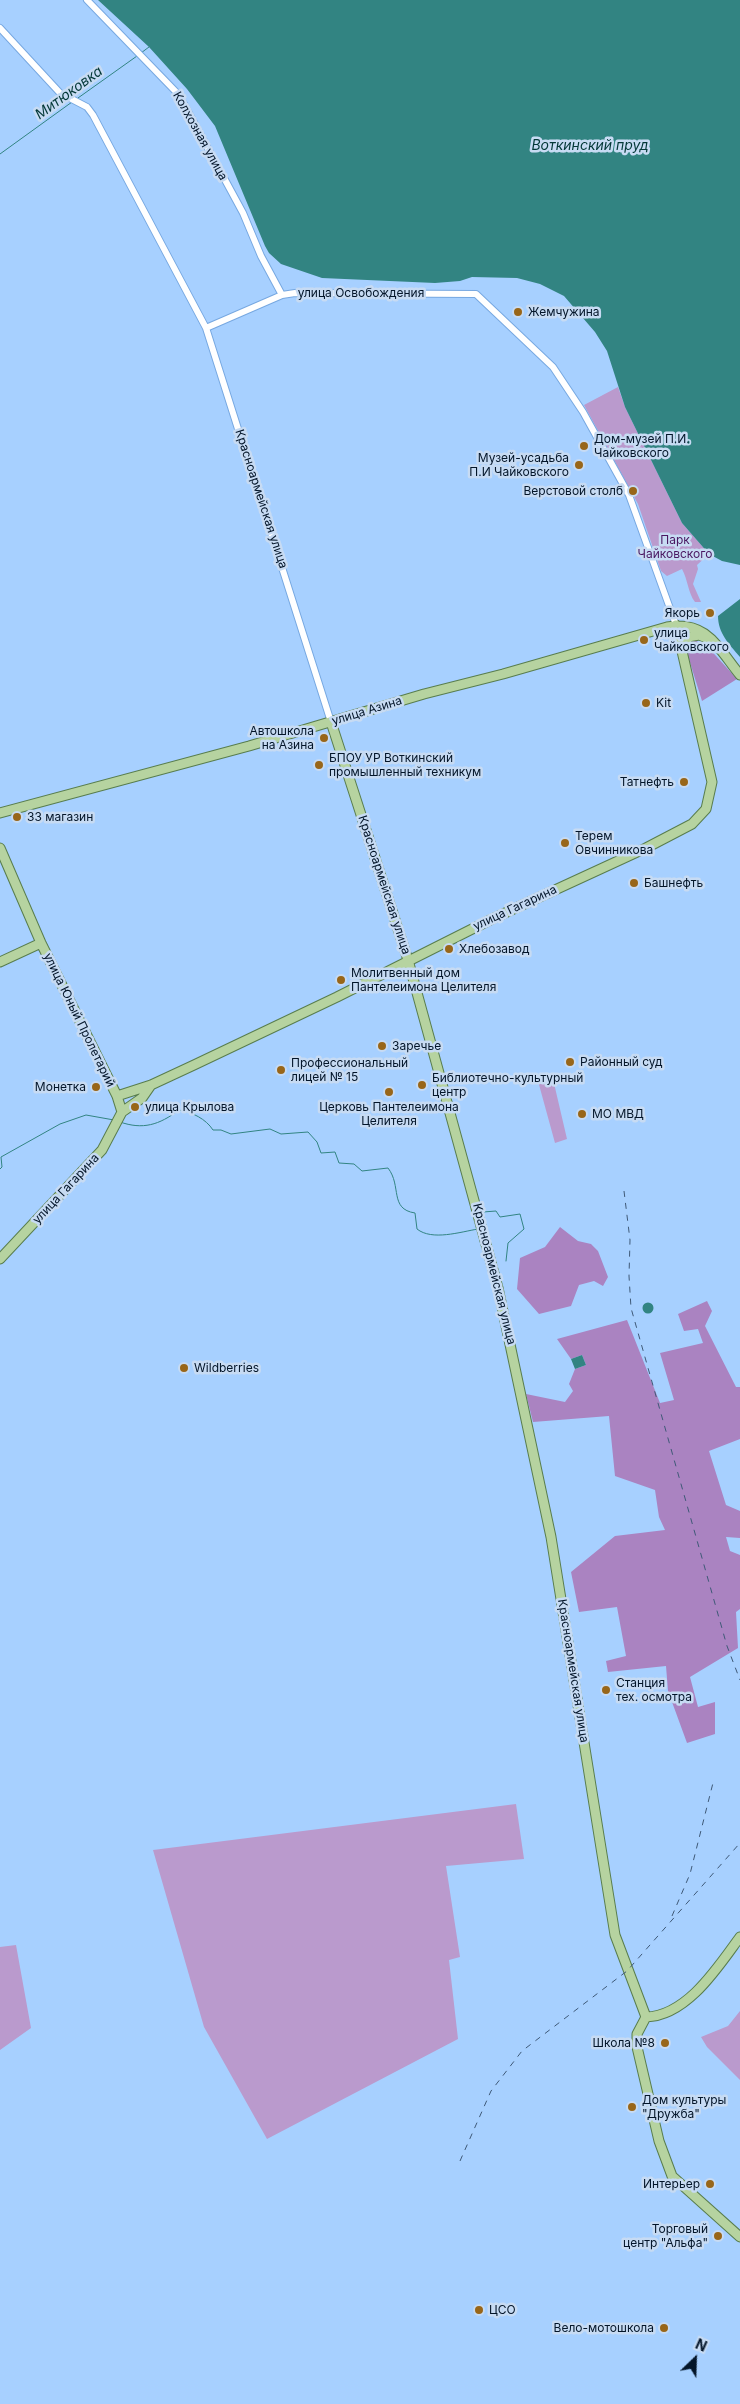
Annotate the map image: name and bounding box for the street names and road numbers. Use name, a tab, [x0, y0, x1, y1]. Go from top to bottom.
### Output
street label: Колхозная улица	[170, 89, 230, 183]
street label: улица Освобождения	[298, 286, 424, 300]
street label: Красноармейская улица	[232, 428, 290, 570]
street label: улица Азина	[330, 693, 404, 729]
street label: Красноармейская улица	[355, 814, 413, 956]
street label: улица Гагарина	[471, 882, 559, 934]
street label: улица Юный Пролетарий	[40, 951, 118, 1089]
street label: улица Гагарина	[30, 1151, 102, 1227]
street label: Красноармейская улица	[469, 1202, 519, 1346]
street label: Красноармейская улица	[555, 1598, 591, 1744]

